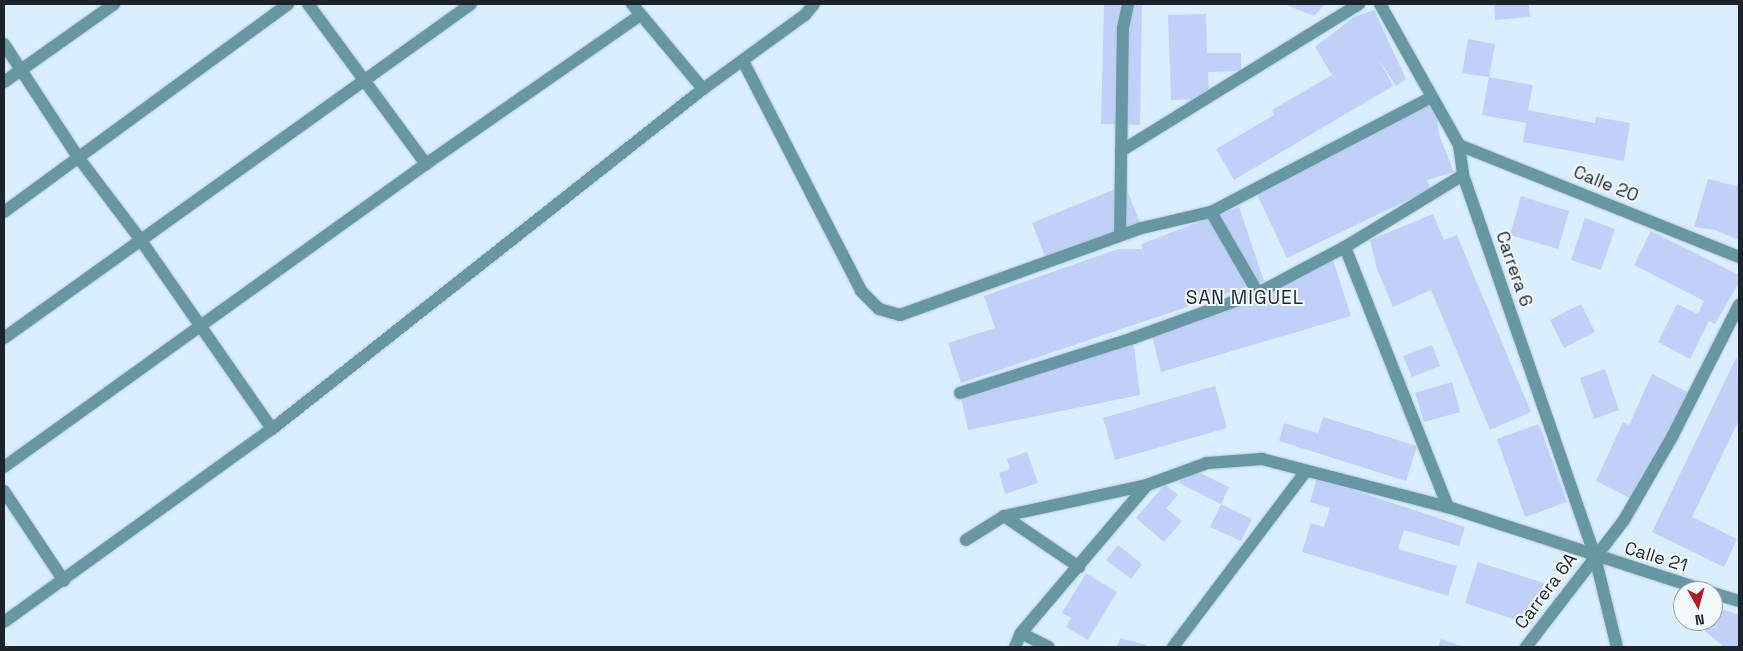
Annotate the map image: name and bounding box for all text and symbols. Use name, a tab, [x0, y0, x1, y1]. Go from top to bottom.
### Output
street label: Calle 20	[1570, 161, 1642, 207]
street label: Carrera 6	[1491, 228, 1537, 310]
district label: SAN MIGUEL	[1185, 287, 1305, 309]
street label: Calle 21	[1622, 537, 1690, 577]
street label: Carrera 6A	[1510, 549, 1582, 633]
north arrow	[1673, 581, 1723, 631]
text: N	[1694, 610, 1705, 629]

